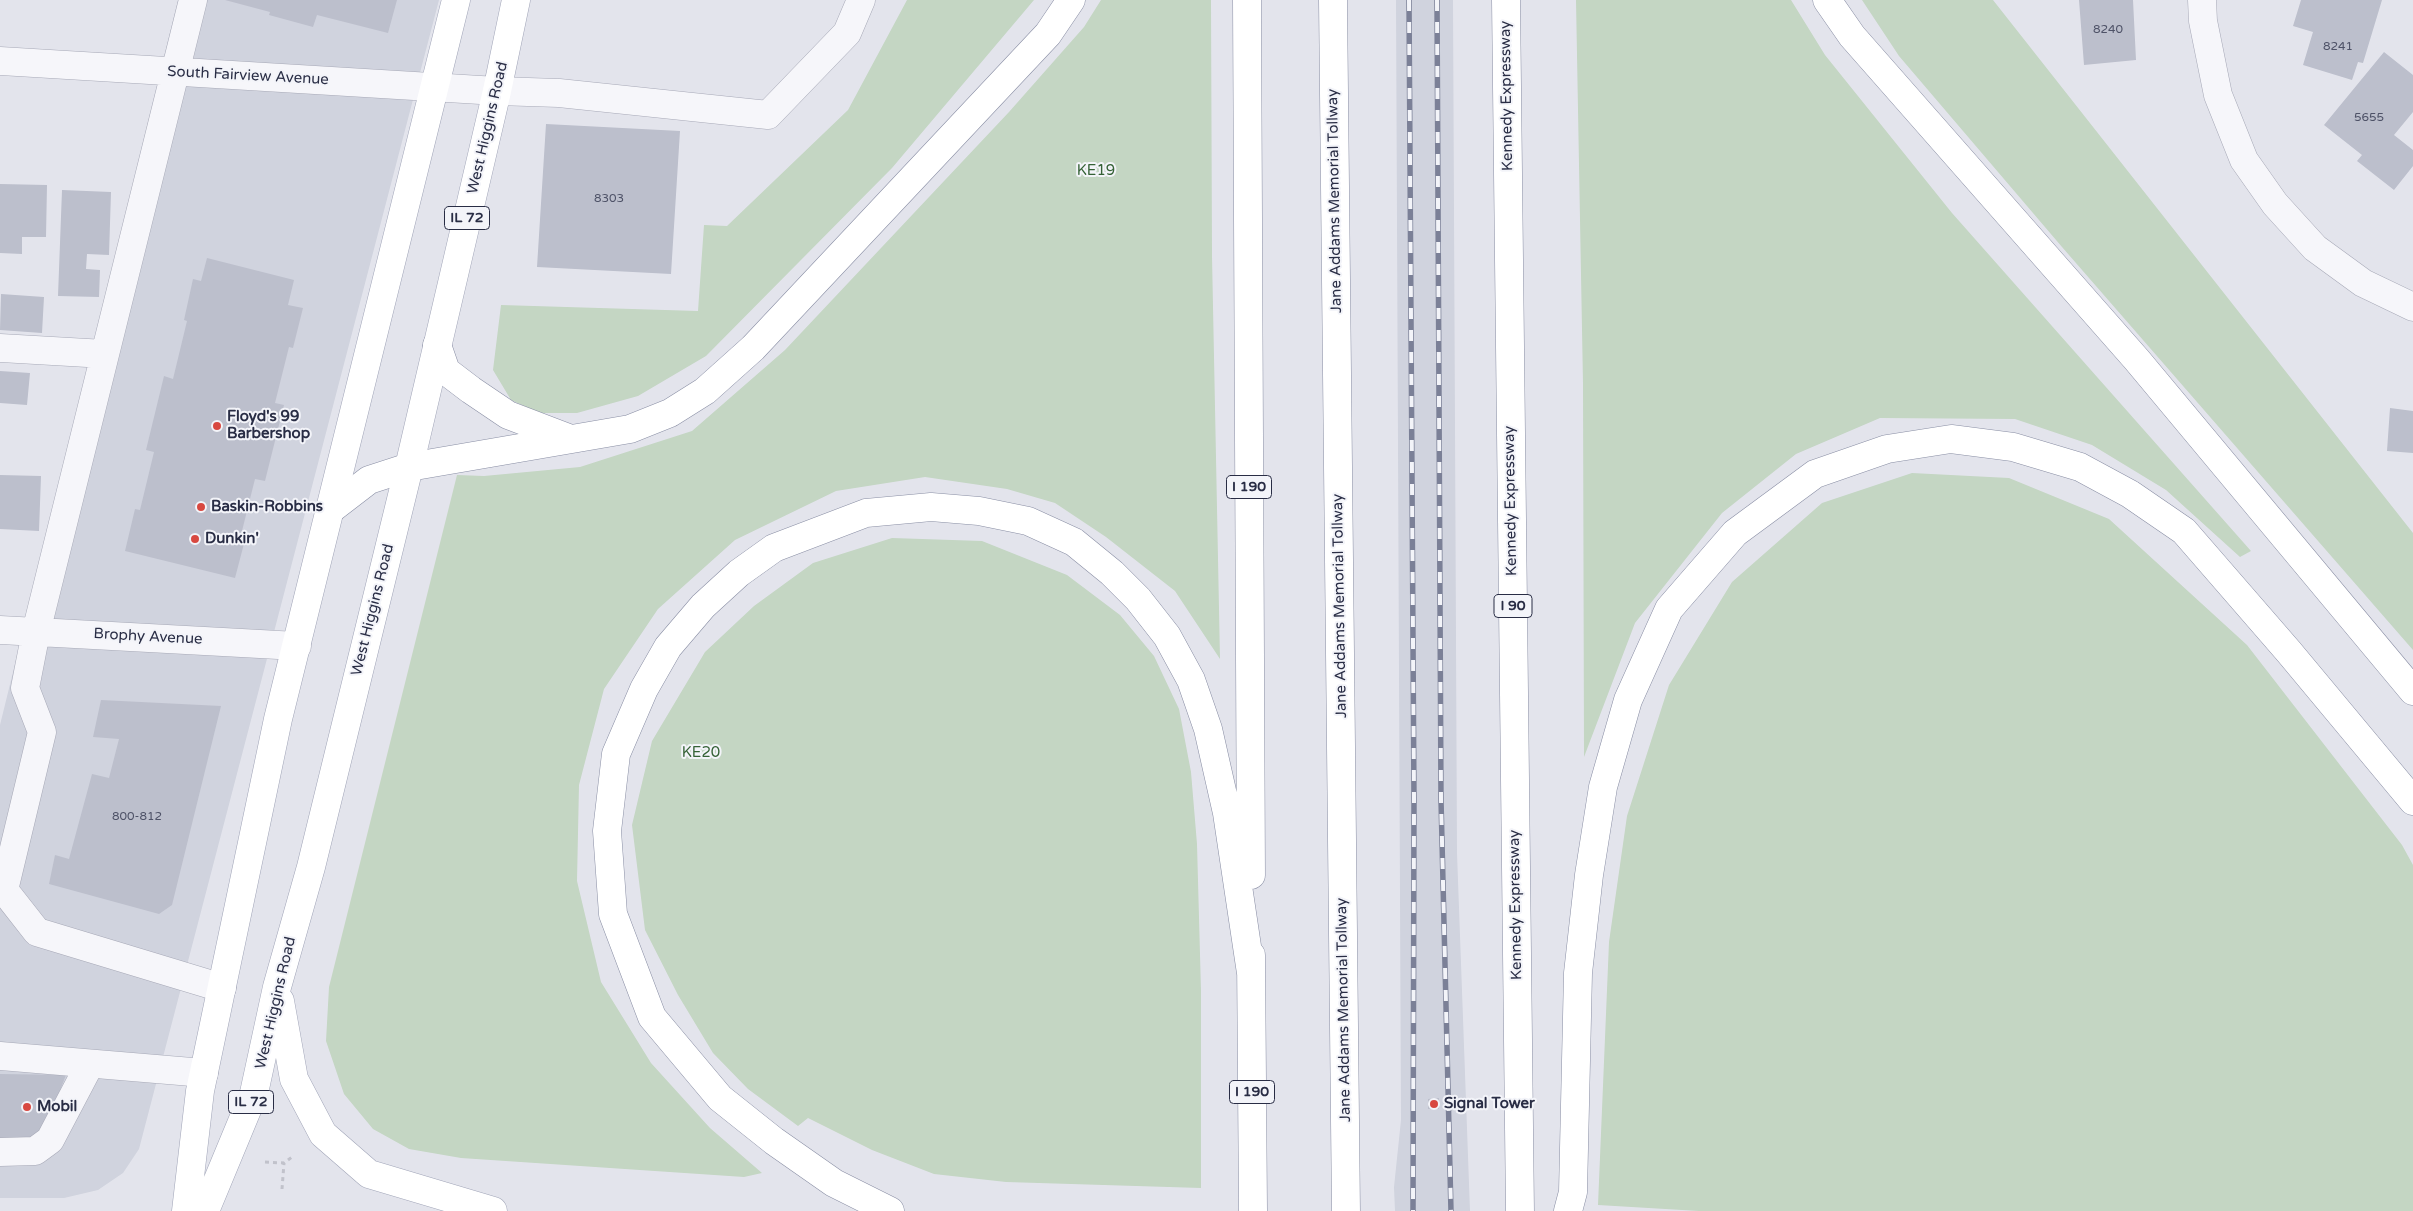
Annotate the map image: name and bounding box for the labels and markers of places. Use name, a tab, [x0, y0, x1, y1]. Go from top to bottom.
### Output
place label: Floyd's 99 Barbershop	[227, 408, 310, 443]
marker: Floyd's 99 Barbershop	[211, 420, 223, 432]
place label: Baskin-Robbins	[211, 498, 323, 516]
marker: Baskin-Robbins	[195, 501, 207, 513]
place label: Dunkin'	[205, 530, 259, 548]
marker: Dunkin'	[189, 533, 201, 545]
place label: Signal Tower	[1444, 1095, 1535, 1113]
place label: Mobil	[37, 1098, 77, 1116]
marker: Signal Tower	[1428, 1098, 1440, 1110]
marker: Mobil	[21, 1101, 33, 1113]

